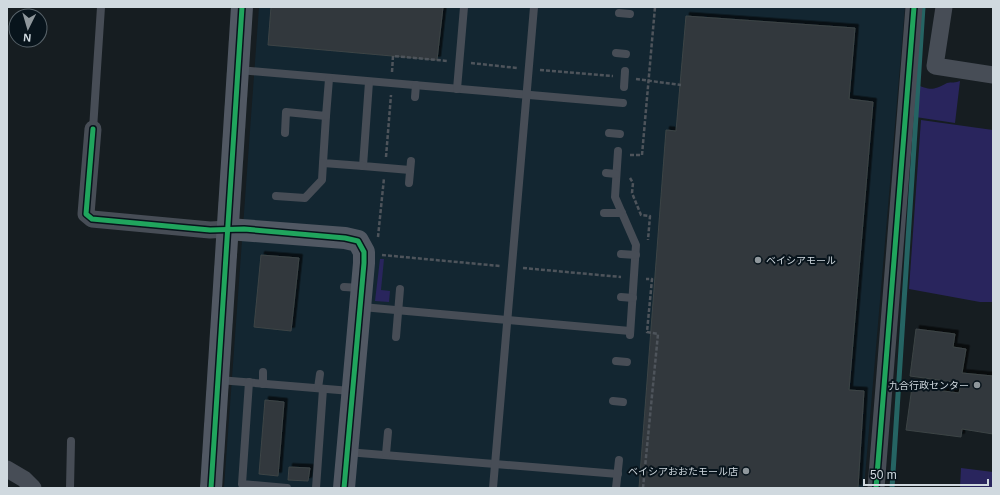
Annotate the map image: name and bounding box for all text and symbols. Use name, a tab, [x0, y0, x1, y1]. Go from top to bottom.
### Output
north arrow	[8, 8, 48, 48]
text: N	[23, 32, 32, 44]
marker: ベイシアモール	[753, 255, 763, 265]
place label: ベイシアモール	[766, 255, 836, 266]
place label: 九合行政センター	[889, 380, 969, 391]
marker: 九合行政センター	[972, 380, 982, 390]
scale bar	[864, 461, 988, 487]
place label: ベイシアおおたモール店	[628, 466, 738, 477]
marker: ベイシアおおたモール店	[741, 466, 751, 476]
text: 50 m	[870, 468, 897, 482]

